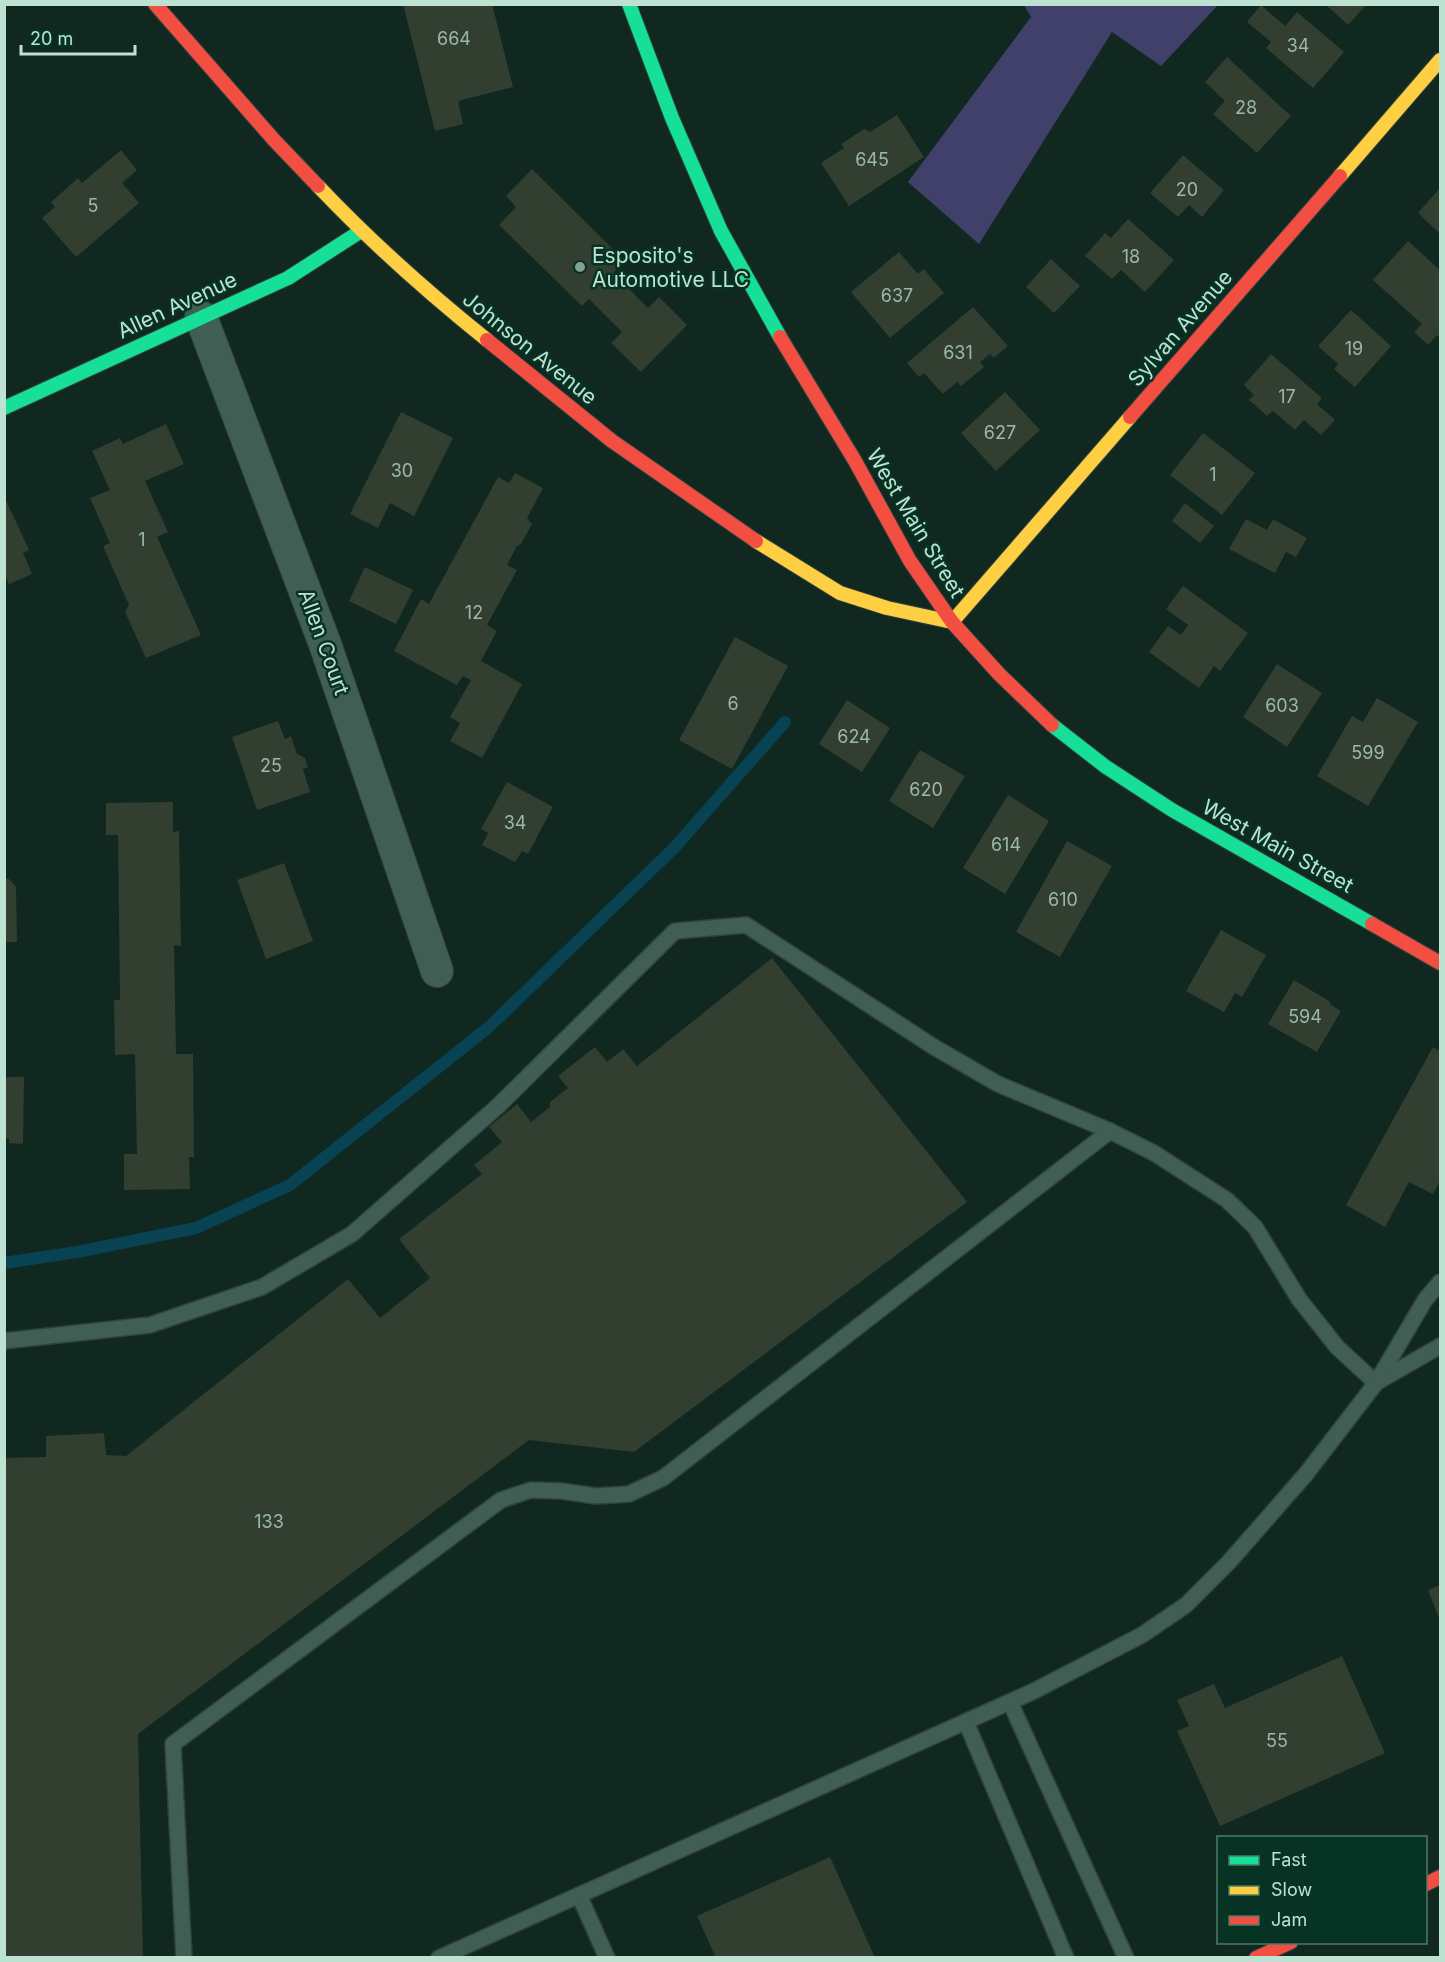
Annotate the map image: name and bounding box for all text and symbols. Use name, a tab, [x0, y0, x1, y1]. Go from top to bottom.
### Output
scale bar	[21, 18, 135, 56]
text: 20 m	[30, 28, 73, 49]
house number: 664	[437, 28, 471, 49]
house number: 34	[1287, 35, 1309, 56]
house number: 28	[1235, 97, 1257, 118]
house number: 645	[855, 149, 889, 170]
house number: 20	[1176, 179, 1198, 200]
house number: 5	[88, 195, 98, 216]
place label: Esposito's Automotive LLC	[592, 243, 749, 292]
house number: 18	[1122, 246, 1140, 267]
marker: Esposito's Automotive LLC	[573, 260, 587, 274]
street label: Sylvan Avenue	[1123, 265, 1237, 391]
street label: Allen Avenue	[113, 266, 241, 344]
house number: 637	[881, 285, 913, 306]
street label: Johnson Avenue	[458, 286, 602, 410]
house number: 19	[1345, 338, 1363, 359]
house number: 631	[943, 342, 973, 363]
house number: 17	[1278, 386, 1296, 407]
house number: 627	[984, 422, 1016, 443]
street label: West Main Street	[862, 444, 970, 602]
house number: 30	[391, 460, 413, 481]
house number: 1	[1209, 464, 1217, 485]
house number: 1	[138, 529, 146, 550]
street label: Allen Court	[293, 586, 355, 698]
house number: 12	[465, 602, 483, 623]
house number: 6	[727, 693, 739, 714]
house number: 603	[1265, 695, 1299, 716]
house number: 624	[837, 726, 871, 747]
house number: 599	[1351, 742, 1385, 763]
house number: 25	[260, 755, 282, 776]
house number: 620	[909, 779, 943, 800]
street label: West Main Street	[1198, 794, 1358, 898]
house number: 34	[504, 812, 526, 833]
house number: 614	[991, 834, 1021, 855]
house number: 610	[1048, 889, 1078, 910]
house number: 594	[1288, 1006, 1322, 1027]
house number: 133	[254, 1511, 284, 1532]
house number: 55	[1266, 1730, 1288, 1751]
legend	[1217, 1836, 1427, 1944]
text: Fast	[1271, 1849, 1307, 1870]
text: Slow	[1271, 1879, 1312, 1900]
text: Jam	[1271, 1909, 1307, 1930]

